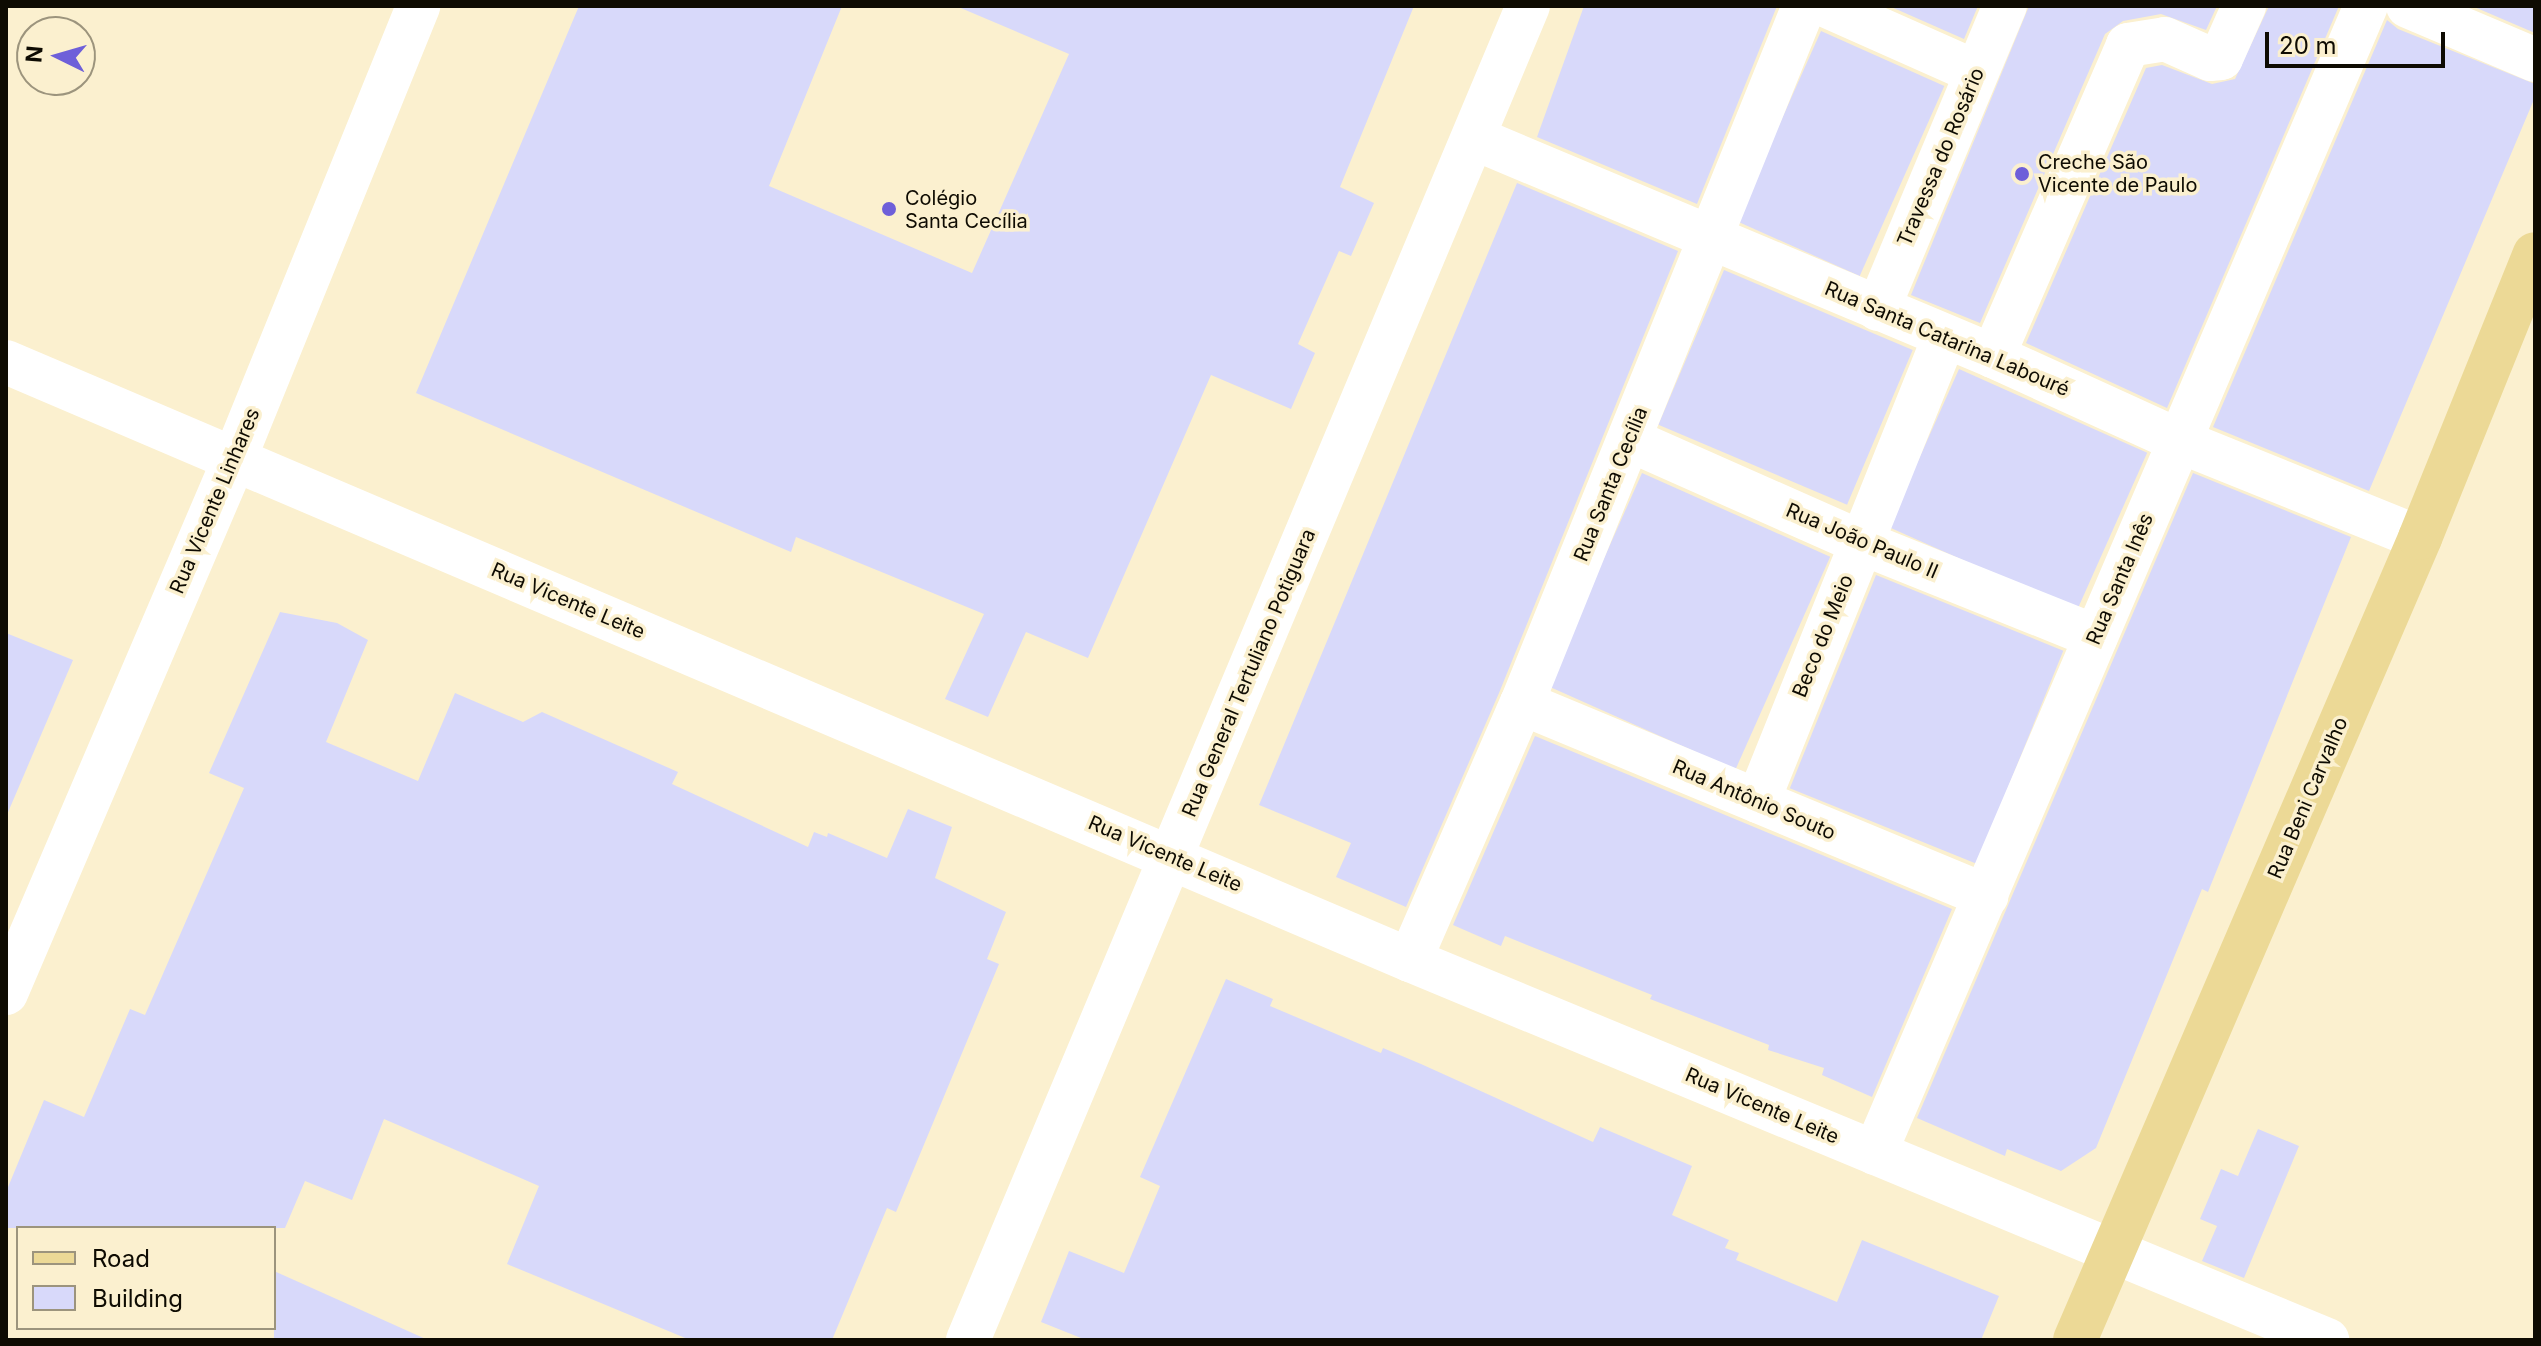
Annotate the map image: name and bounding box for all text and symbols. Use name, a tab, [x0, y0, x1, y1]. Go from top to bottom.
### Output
north arrow	[16, 16, 96, 96]
scale bar	[2269, 16, 2449, 66]
text: 20 m	[2279, 31, 2337, 60]
text: N	[20, 45, 48, 64]
street label: Travessa do Rosário	[1893, 64, 1989, 250]
place label: Creche São Vicente de Paulo	[2038, 150, 2197, 197]
marker: Creche São Vicente de Paulo	[2013, 165, 2031, 183]
place label: Colégio Santa Cecília	[905, 186, 1028, 233]
marker: Colégio Santa Cecília	[880, 200, 898, 218]
street label: Rua Santa Catarina Labouré	[1821, 276, 2073, 402]
street label: Rua Santa Cecília	[1569, 403, 1653, 565]
street label: Rua Vicente Linhares	[165, 405, 265, 597]
street label: Rua João Paulo II	[1782, 498, 1942, 584]
street label: Rua Santa Inês	[2082, 510, 2158, 648]
street label: Rua General Tertuliano Potiguara	[1177, 525, 1321, 821]
street label: Rua Vicente Leite	[488, 558, 648, 644]
street label: Beco do Meio	[1787, 571, 1859, 701]
street label: Rua Beni Carvalho	[2263, 714, 2353, 882]
street label: Rua Antônio Souto	[1669, 755, 1839, 845]
street label: Rua Vicente Leite	[1085, 811, 1245, 897]
street label: Rua Vicente Leite	[1682, 1063, 1842, 1149]
legend	[16, 1226, 276, 1330]
text: Road	[92, 1244, 150, 1273]
text: Building	[92, 1284, 183, 1313]

